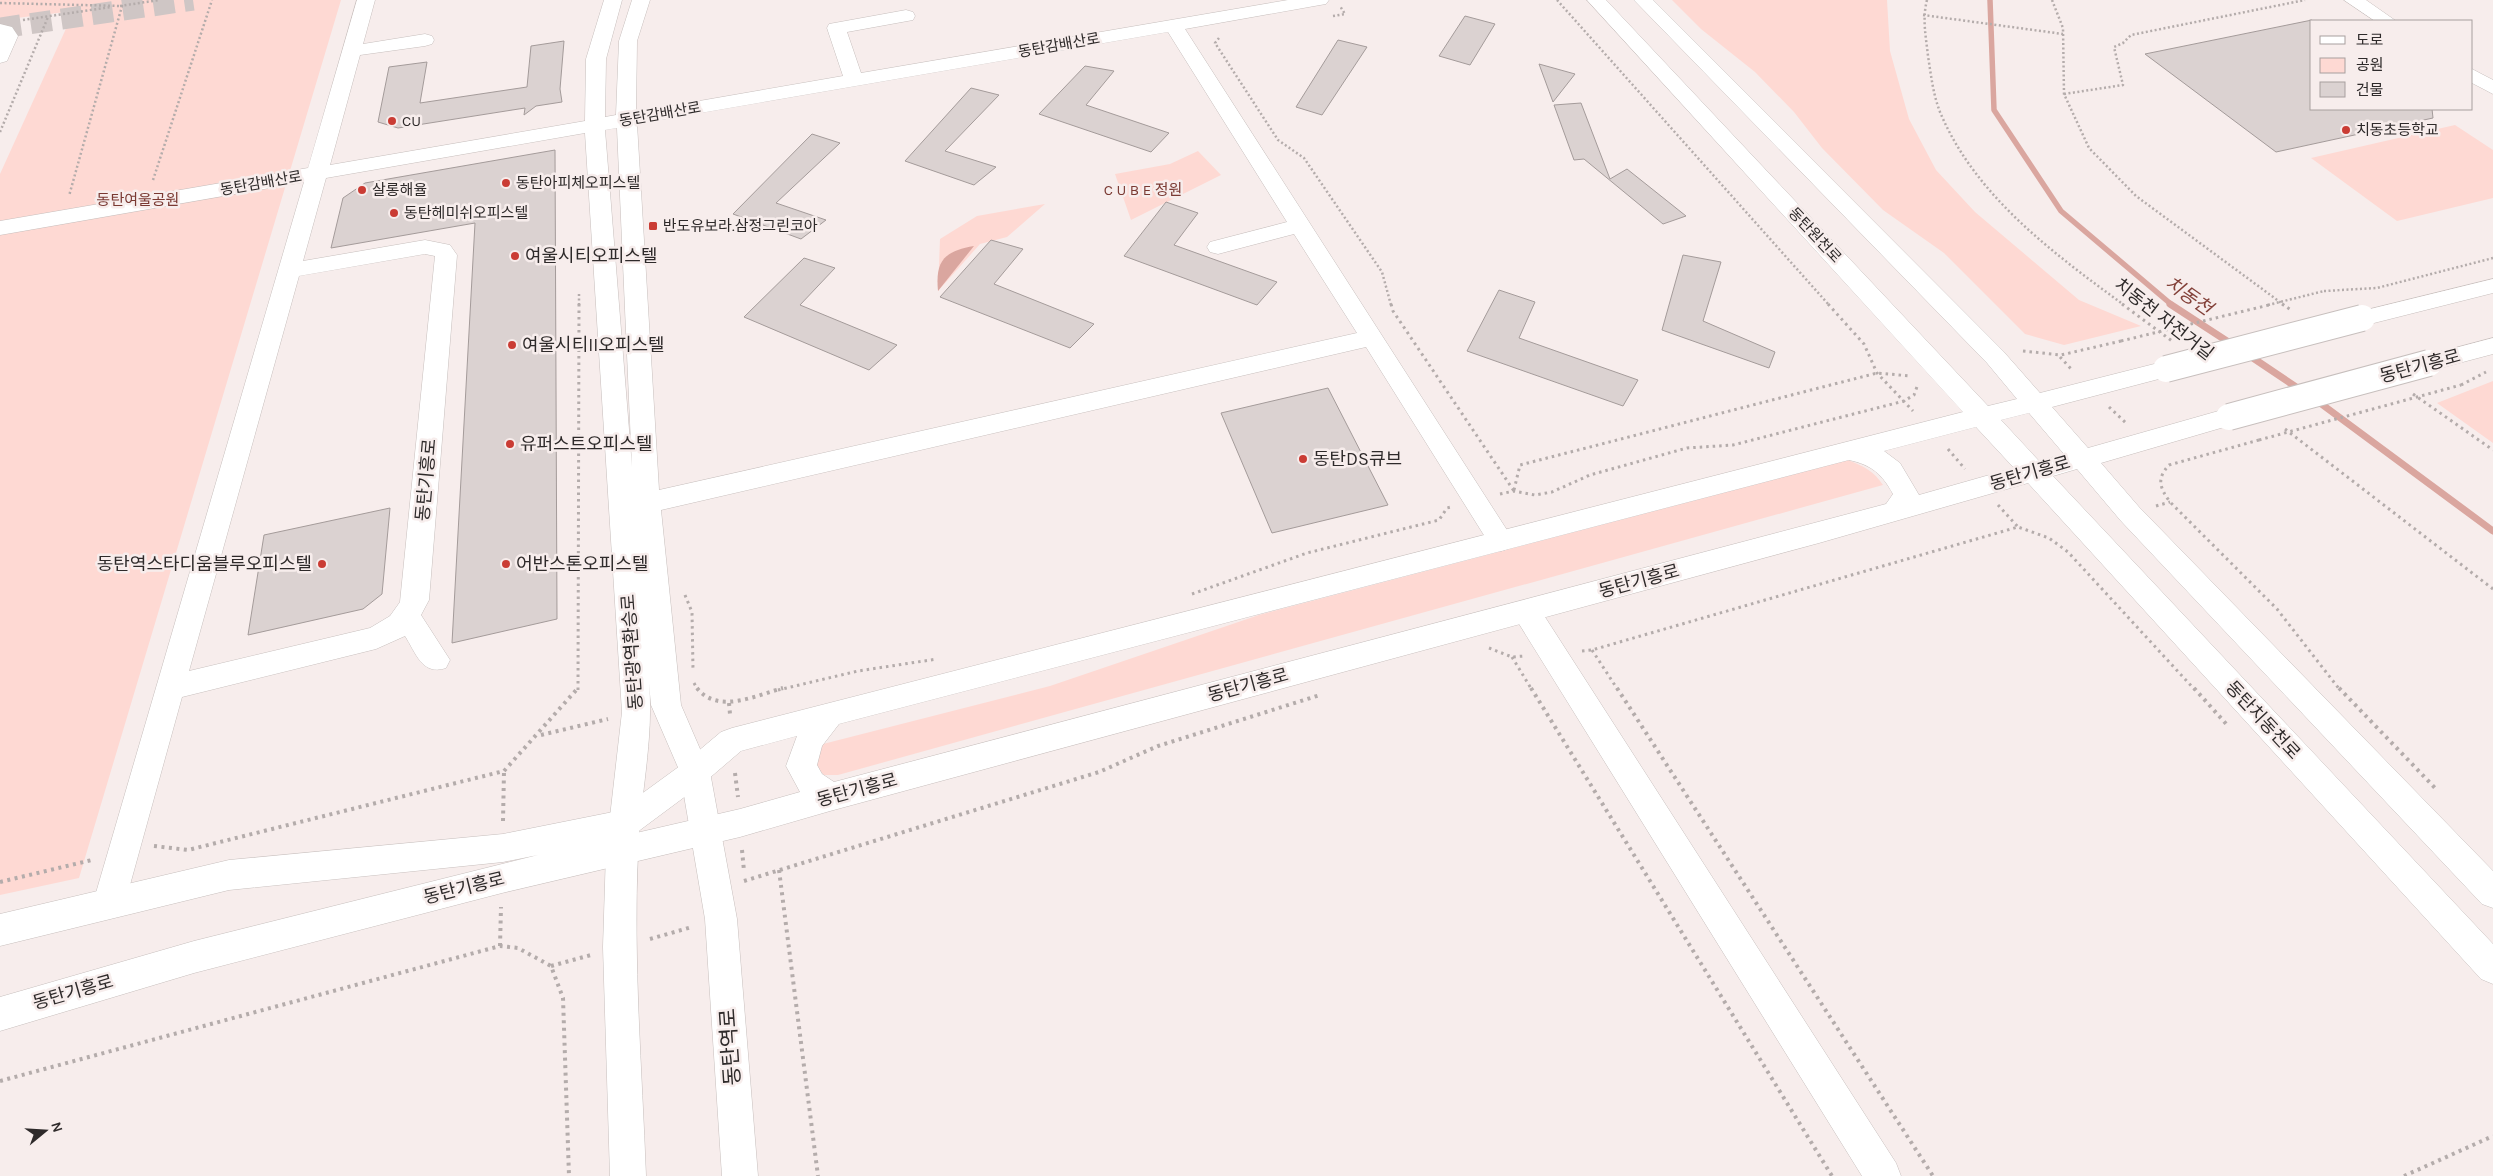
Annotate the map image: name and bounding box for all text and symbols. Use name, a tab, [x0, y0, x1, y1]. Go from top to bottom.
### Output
legend	[2310, 20, 2473, 110]
street label: 동탄감배산로	[1017, 29, 1101, 61]
text: 도로	[2356, 31, 2384, 49]
text: 공원	[2356, 56, 2384, 74]
text: 건물	[2356, 81, 2384, 99]
street label: 동탄감배산로	[618, 98, 702, 130]
place label: CU	[402, 112, 421, 130]
marker: CU	[386, 115, 398, 127]
place label: 치동초등학교	[2356, 121, 2439, 139]
marker: 치동초등학교	[2340, 124, 2352, 136]
street label: 동탄감배산로	[219, 167, 303, 199]
place label: 동탄아피체오피스텔	[516, 174, 640, 192]
marker: 동탄아피체오피스텔	[500, 177, 512, 189]
place label: 살롱해율	[372, 181, 427, 199]
park label: C U B E 정원	[1104, 181, 1182, 199]
marker: 살롱해율	[356, 184, 368, 196]
park label: 동탄여울공원	[97, 191, 179, 209]
place label: 동탄헤미쉬오피스텔	[404, 204, 528, 222]
street label: 동탄원천로	[1785, 204, 1845, 266]
marker: 동탄헤미쉬오피스텔	[388, 207, 400, 219]
place label: 반도유보라.삼정그린코아	[663, 217, 818, 235]
marker: 반도유보라.삼정그린코아	[647, 220, 659, 232]
place label: 여울시티오피스텔	[525, 245, 657, 267]
marker: 여울시티오피스텔	[509, 250, 521, 262]
water label: 치동천	[2161, 272, 2217, 321]
street label: 치동천 자전거길	[2110, 273, 2218, 365]
place label: 여울시티II오피스텔	[522, 334, 665, 356]
marker: 여울시티II오피스텔	[506, 339, 518, 351]
street label: 동탄기흥로	[2377, 345, 2463, 387]
place label: 유퍼스트오피스텔	[520, 433, 652, 455]
street label: 동탄기흥로	[411, 438, 441, 522]
marker: 유퍼스트오피스텔	[504, 438, 516, 450]
place label: 동탄DS큐브	[1313, 448, 1402, 470]
street label: 동탄기흥로	[1987, 451, 2073, 495]
marker: 동탄DS큐브	[1297, 453, 1309, 465]
place label: 동탄역스타디움블루오피스텔	[97, 553, 312, 575]
place label: 어반스톤오피스텔	[516, 553, 648, 575]
marker: 동탄역스타디움블루오피스텔	[316, 558, 328, 570]
marker: 어반스톤오피스텔	[500, 558, 512, 570]
street label: 동탄기흥로	[1596, 560, 1682, 602]
street label: 동탄광역환승로	[617, 593, 647, 711]
street label: 동탄기흥로	[1205, 664, 1291, 706]
street label: 동탄치동천로	[2221, 676, 2305, 764]
street label: 동탄기흥로	[814, 769, 900, 811]
street label: 동탄기흥로	[421, 867, 507, 909]
street label: 동탄기흥로	[30, 970, 116, 1014]
street label: 동탄역로	[715, 1008, 745, 1086]
north arrow	[20, 1106, 70, 1156]
text: N	[47, 1120, 67, 1135]

